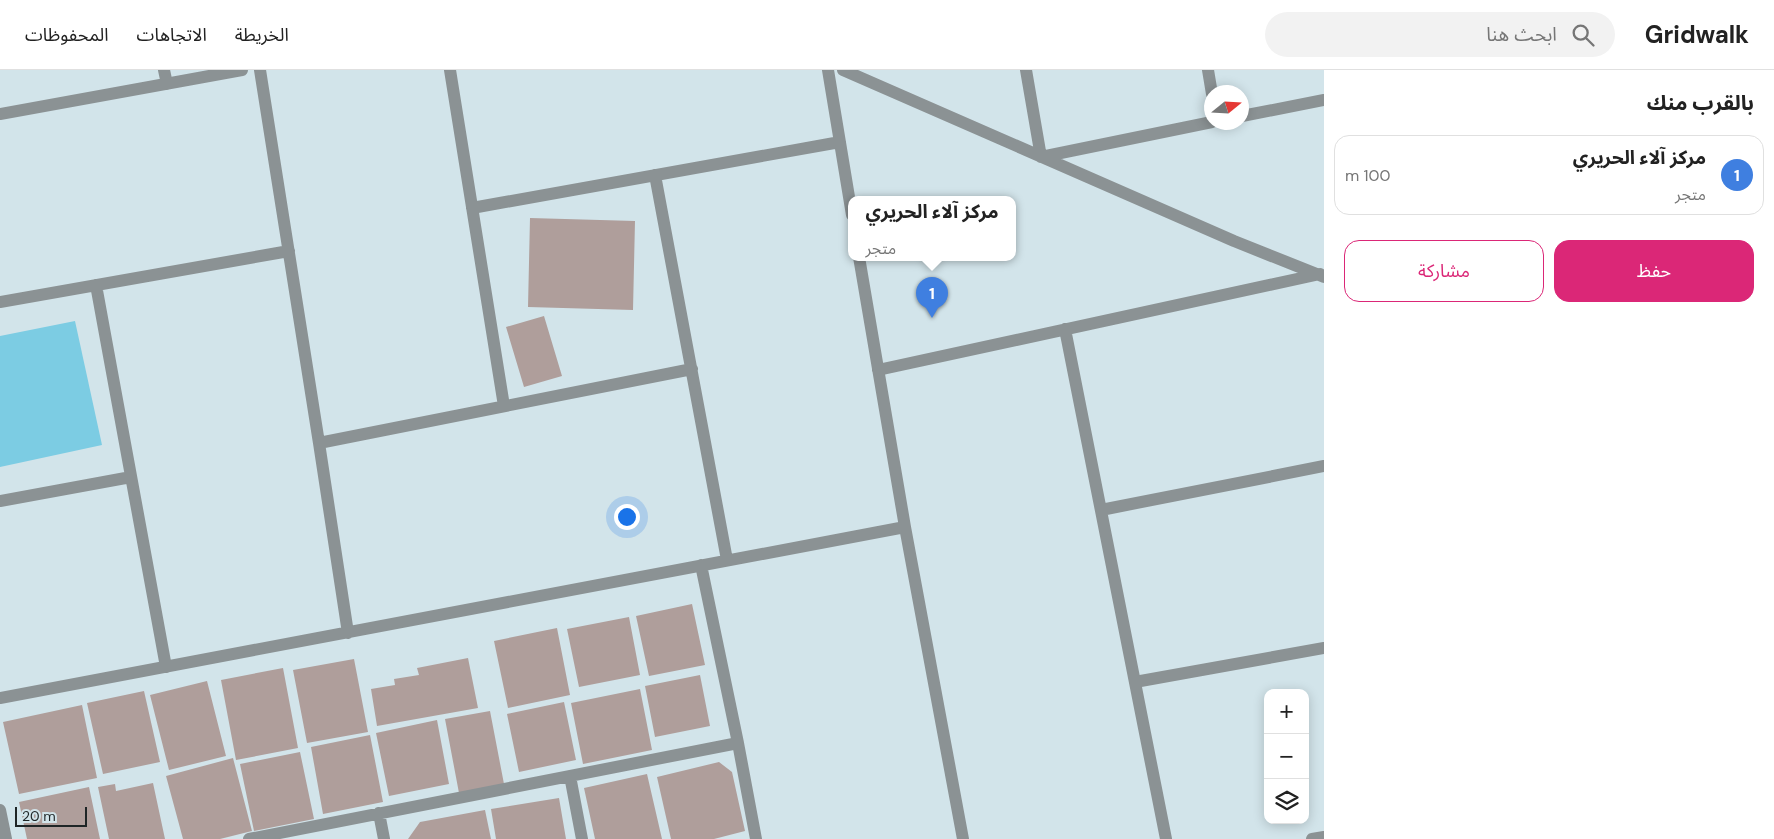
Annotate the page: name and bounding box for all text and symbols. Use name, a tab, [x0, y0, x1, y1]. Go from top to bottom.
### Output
search box	[1265, 12, 1615, 57]
text: Gridwalk	[1645, 19, 1749, 50]
icon: search	[1569, 21, 1597, 49]
text: ابحث هنا	[1486, 22, 1557, 47]
text: المحفوظات	[25, 23, 109, 47]
text: الاتجاهات	[137, 23, 207, 47]
text: الخريطة	[235, 23, 289, 47]
north arrow	[1204, 85, 1249, 130]
text: بالقرب منك	[1647, 89, 1754, 117]
text: مركز آلاء الحريري	[1573, 145, 1706, 170]
text: 100 m	[1345, 165, 1390, 186]
text: 1	[1734, 165, 1740, 186]
text: متجر	[1675, 184, 1706, 205]
popup	[848, 196, 1016, 261]
text: مركز آلاء الحريري	[865, 199, 999, 224]
text: متجر	[865, 238, 896, 259]
button: مشاركة	[1344, 240, 1544, 302]
button: حفظ	[1554, 240, 1754, 302]
pin: 1	[916, 277, 948, 318]
your location	[614, 504, 640, 530]
map controls	[1264, 689, 1309, 824]
button: +	[1264, 689, 1309, 734]
button: −	[1264, 734, 1309, 779]
button: layers	[1264, 779, 1309, 824]
scale bar	[15, 804, 88, 827]
text: 20 m	[22, 807, 56, 825]

